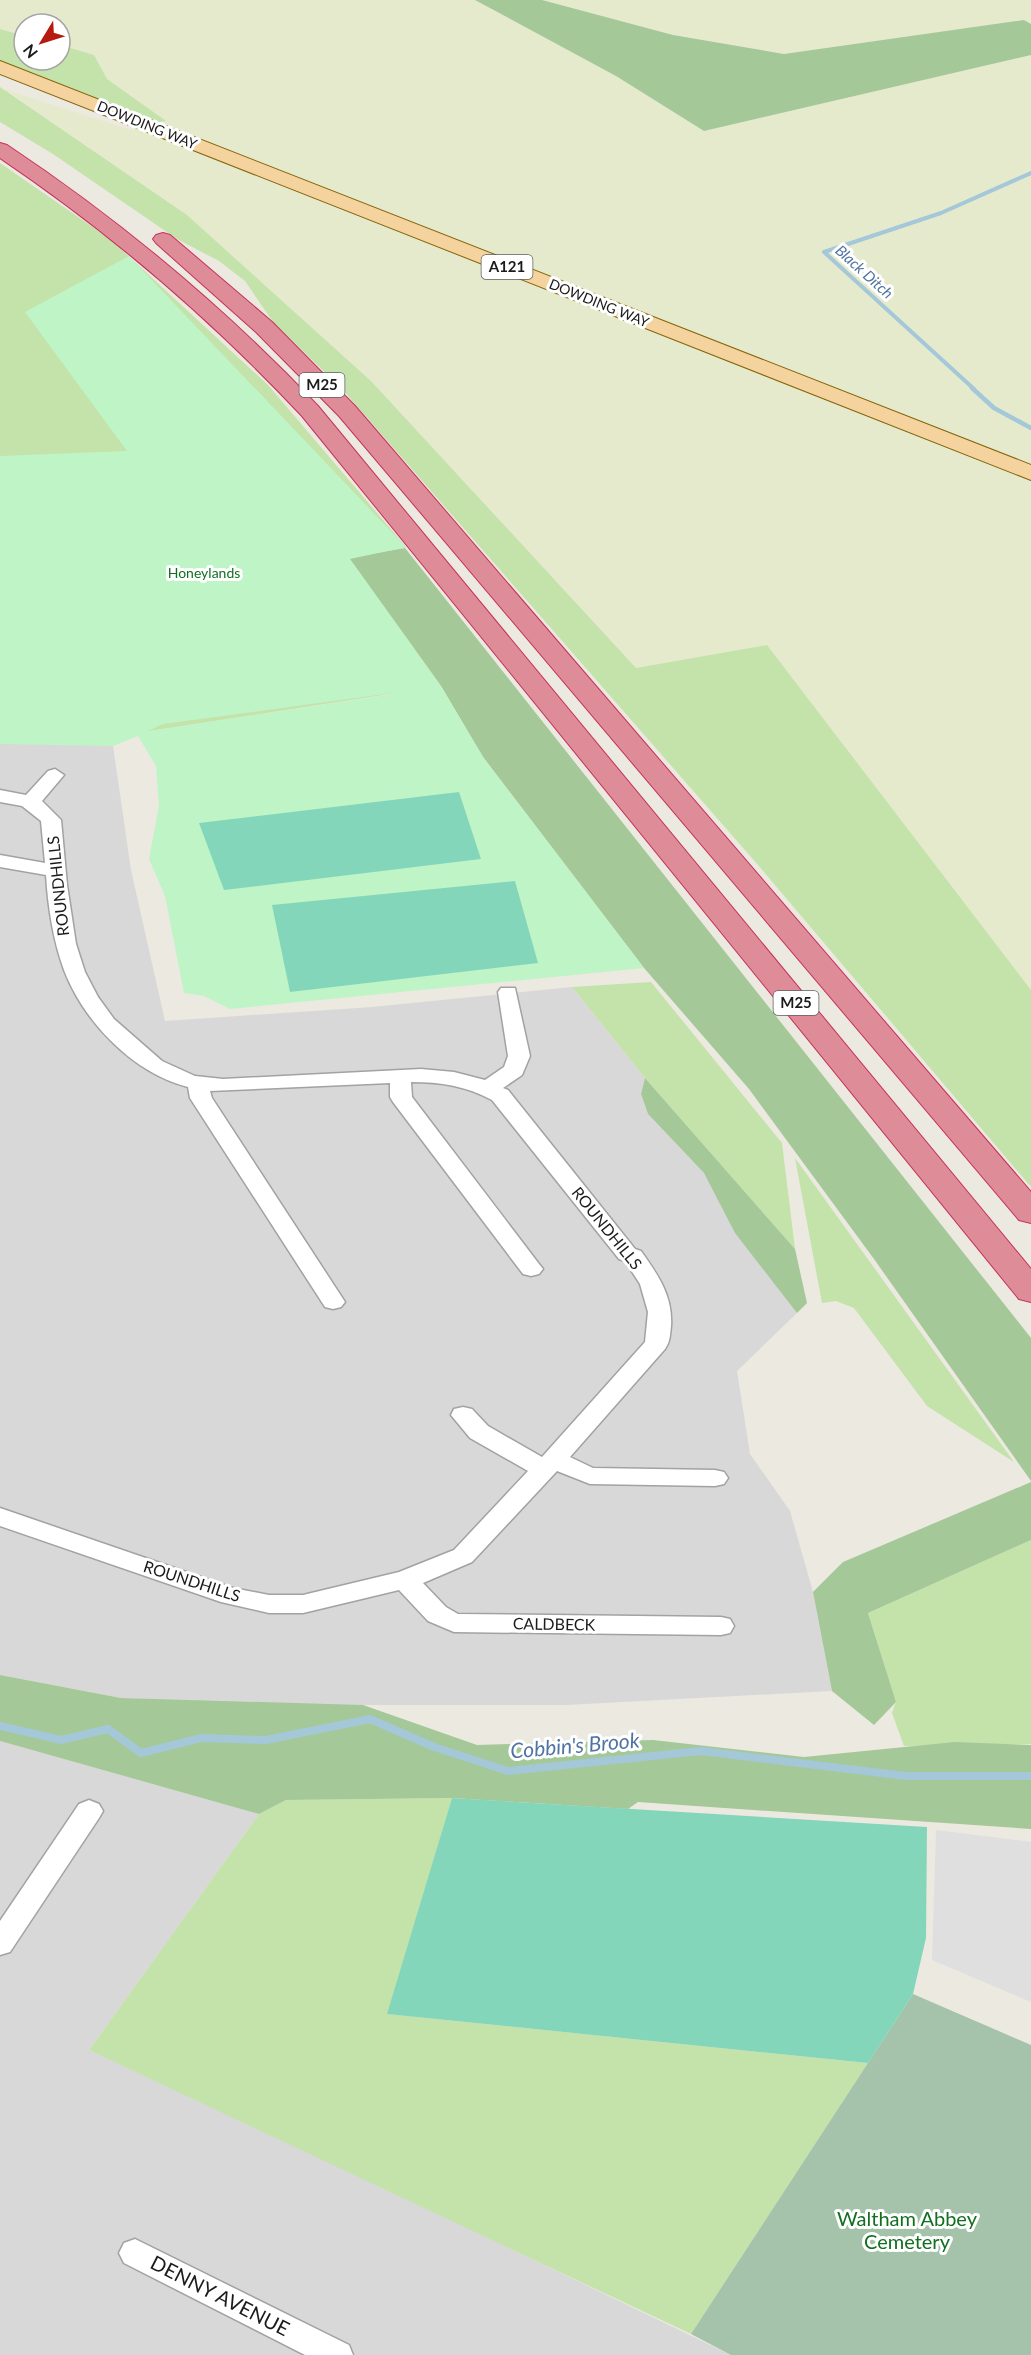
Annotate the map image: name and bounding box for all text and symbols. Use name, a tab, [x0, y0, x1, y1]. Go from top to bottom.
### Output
north arrow	[12, 12, 72, 72]
text: N	[19, 41, 41, 62]
street label: DOWDING WAY	[95, 97, 200, 152]
water label: Black Ditch	[832, 241, 897, 302]
road number: A121	[482, 255, 532, 279]
street label: DOWDING WAY	[547, 275, 652, 330]
road number: M25	[300, 373, 344, 397]
park label: Honeylands	[168, 564, 240, 581]
street label: ROUNDHILLS	[43, 835, 72, 937]
road number: M25	[774, 991, 818, 1015]
street label: ROUNDHILLS	[568, 1183, 646, 1273]
street label: ROUNDHILLS	[141, 1556, 243, 1605]
street label: CALDBECK	[513, 1613, 596, 1634]
water label: Cobbin's Brook	[509, 1726, 642, 1763]
park label: Waltham Abbey Cemetery	[837, 2206, 978, 2253]
street label: DENNY AVENUE	[147, 2250, 294, 2340]

